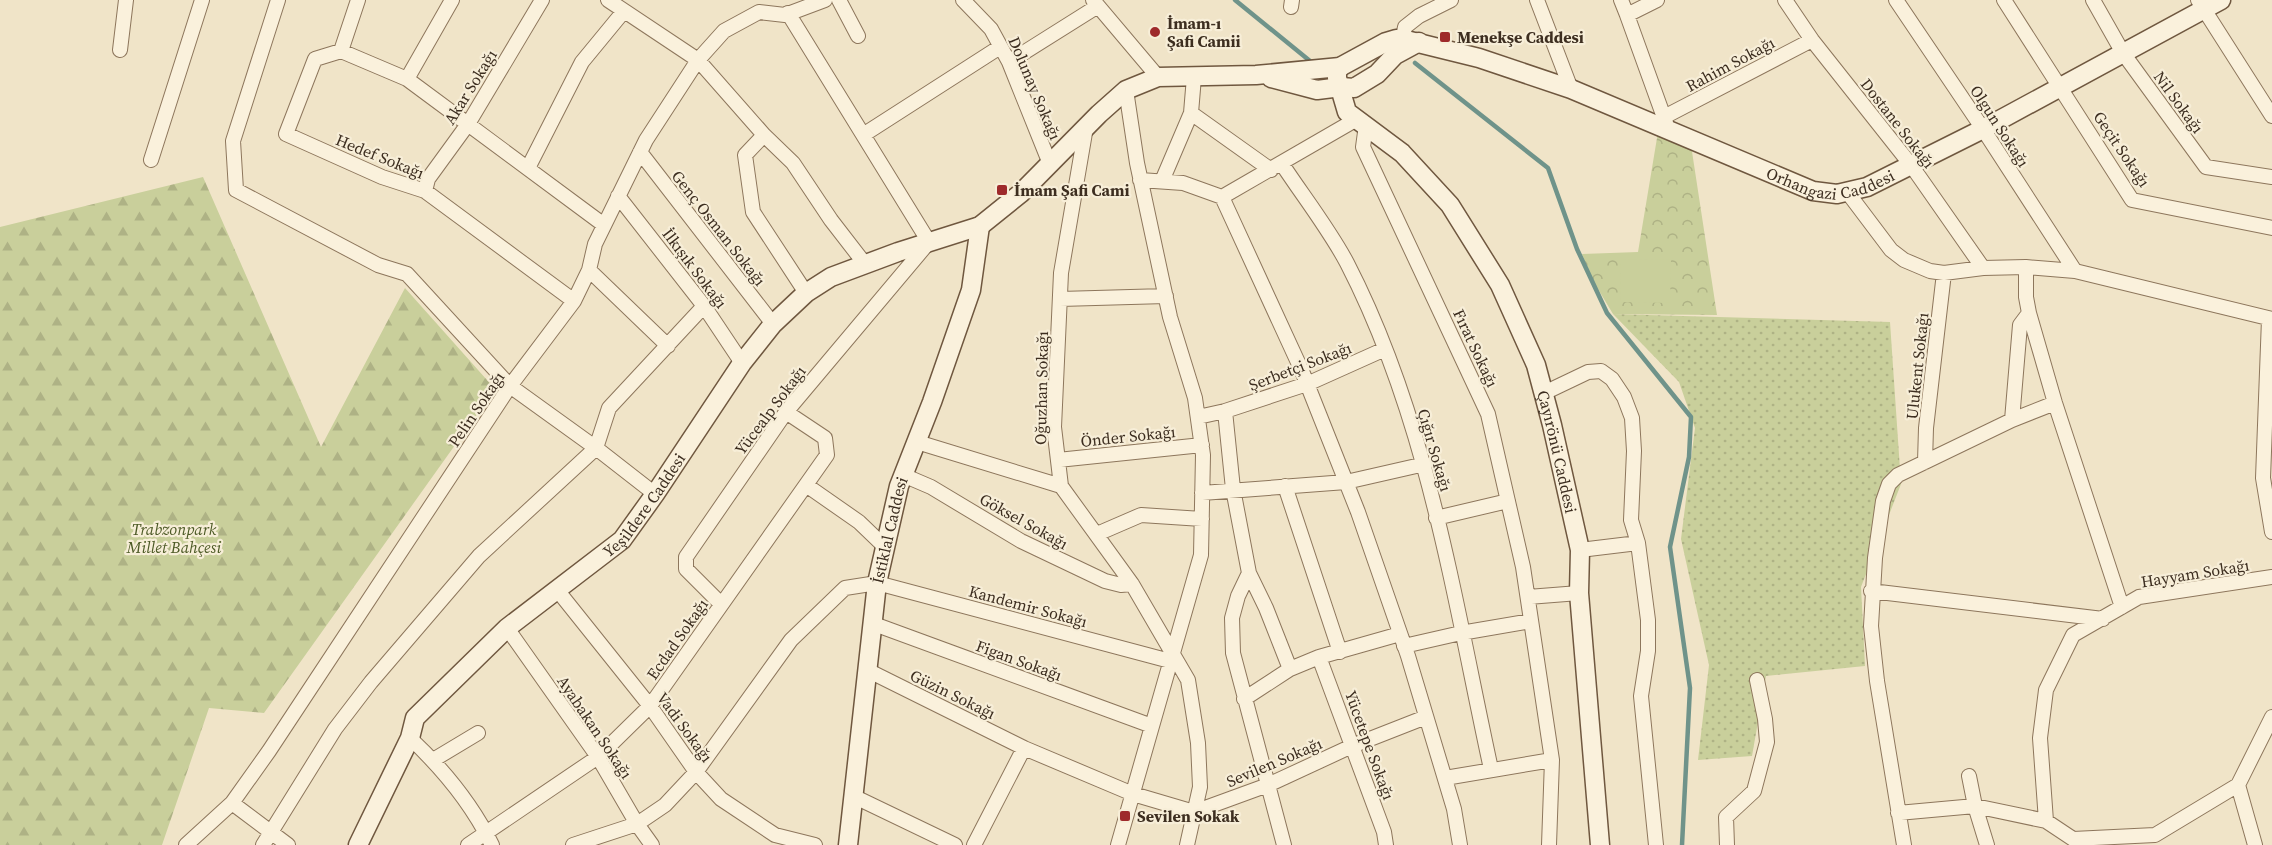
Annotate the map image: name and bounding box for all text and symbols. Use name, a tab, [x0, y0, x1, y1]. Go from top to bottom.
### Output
place label: İmam-ı Şafi Camii	[1167, 12, 1241, 52]
marker: İmam-ı Şafi Camii	[1148, 25, 1162, 39]
place label: Menekşe Caddesi	[1457, 26, 1584, 48]
marker: Menekşe Caddesi	[1438, 30, 1452, 44]
street label: Rahim Sokağı	[1682, 31, 1778, 97]
street label: Dolunay Sokağı	[1003, 33, 1067, 143]
street label: Akar Sokağı	[438, 45, 502, 129]
street label: Nil Sokağı	[2149, 67, 2209, 138]
street label: Dostane Sokağı	[1856, 73, 1940, 173]
street label: Olgun Sokağı	[1965, 81, 2035, 171]
street label: Geçit Sokağı	[2089, 107, 2156, 191]
street label: Hedef Sokağı	[333, 128, 428, 184]
street label: Orhangazi Caddesi	[1763, 159, 1897, 181]
text: Orhangazi Caddesi	[1763, 162, 1898, 205]
street label: Genç Osman Sokağı	[667, 166, 771, 291]
place label: İmam Şafi Cami	[1014, 179, 1130, 201]
marker: İmam Şafi Cami	[995, 183, 1009, 197]
street label: İlkışık Sokağı	[658, 223, 733, 313]
street label: Fırat Sokağı	[1448, 305, 1504, 391]
street label: Ulukent Sokağı	[1900, 311, 1934, 421]
street label: Oğuzhan Sokağı	[1029, 331, 1053, 445]
street label: Şerbetçi Sokağı	[1245, 336, 1355, 396]
street label: Yücealp Sokağı	[729, 361, 811, 459]
street label: Pelin Sokağı	[443, 367, 509, 451]
street label: Çayırönü Caddesi	[1532, 388, 1582, 515]
street label: Çığır Sokağı	[1413, 406, 1457, 494]
street label: Önder Sokağı	[1079, 420, 1177, 452]
street label: Yeşildere Caddesi	[598, 449, 690, 562]
street label: İstiklal Caddesi	[866, 473, 913, 586]
street label: Göksel Sokağı	[976, 488, 1072, 555]
park label: Trabzonpark Millet Bahçesi	[126, 518, 221, 558]
street label: Hayyam Sokağı	[2139, 554, 2251, 592]
street label: Kandemir Sokağı	[966, 580, 1090, 632]
street label: Ecdad Sokağı	[641, 594, 713, 684]
street label: Figan Sokağı	[973, 634, 1065, 686]
street label: Güzin Sokağı	[907, 664, 1000, 724]
street label: Ayabakan Sokağı	[552, 671, 638, 783]
street label: Vadi Sokağı	[652, 687, 718, 767]
street label: Yücetepe Sokağı	[1340, 687, 1400, 803]
street label: Sevilen Sokağı	[1223, 732, 1325, 792]
place label: Sevilen Sokak	[1137, 805, 1240, 827]
marker: Sevilen Sokak	[1118, 809, 1132, 823]

